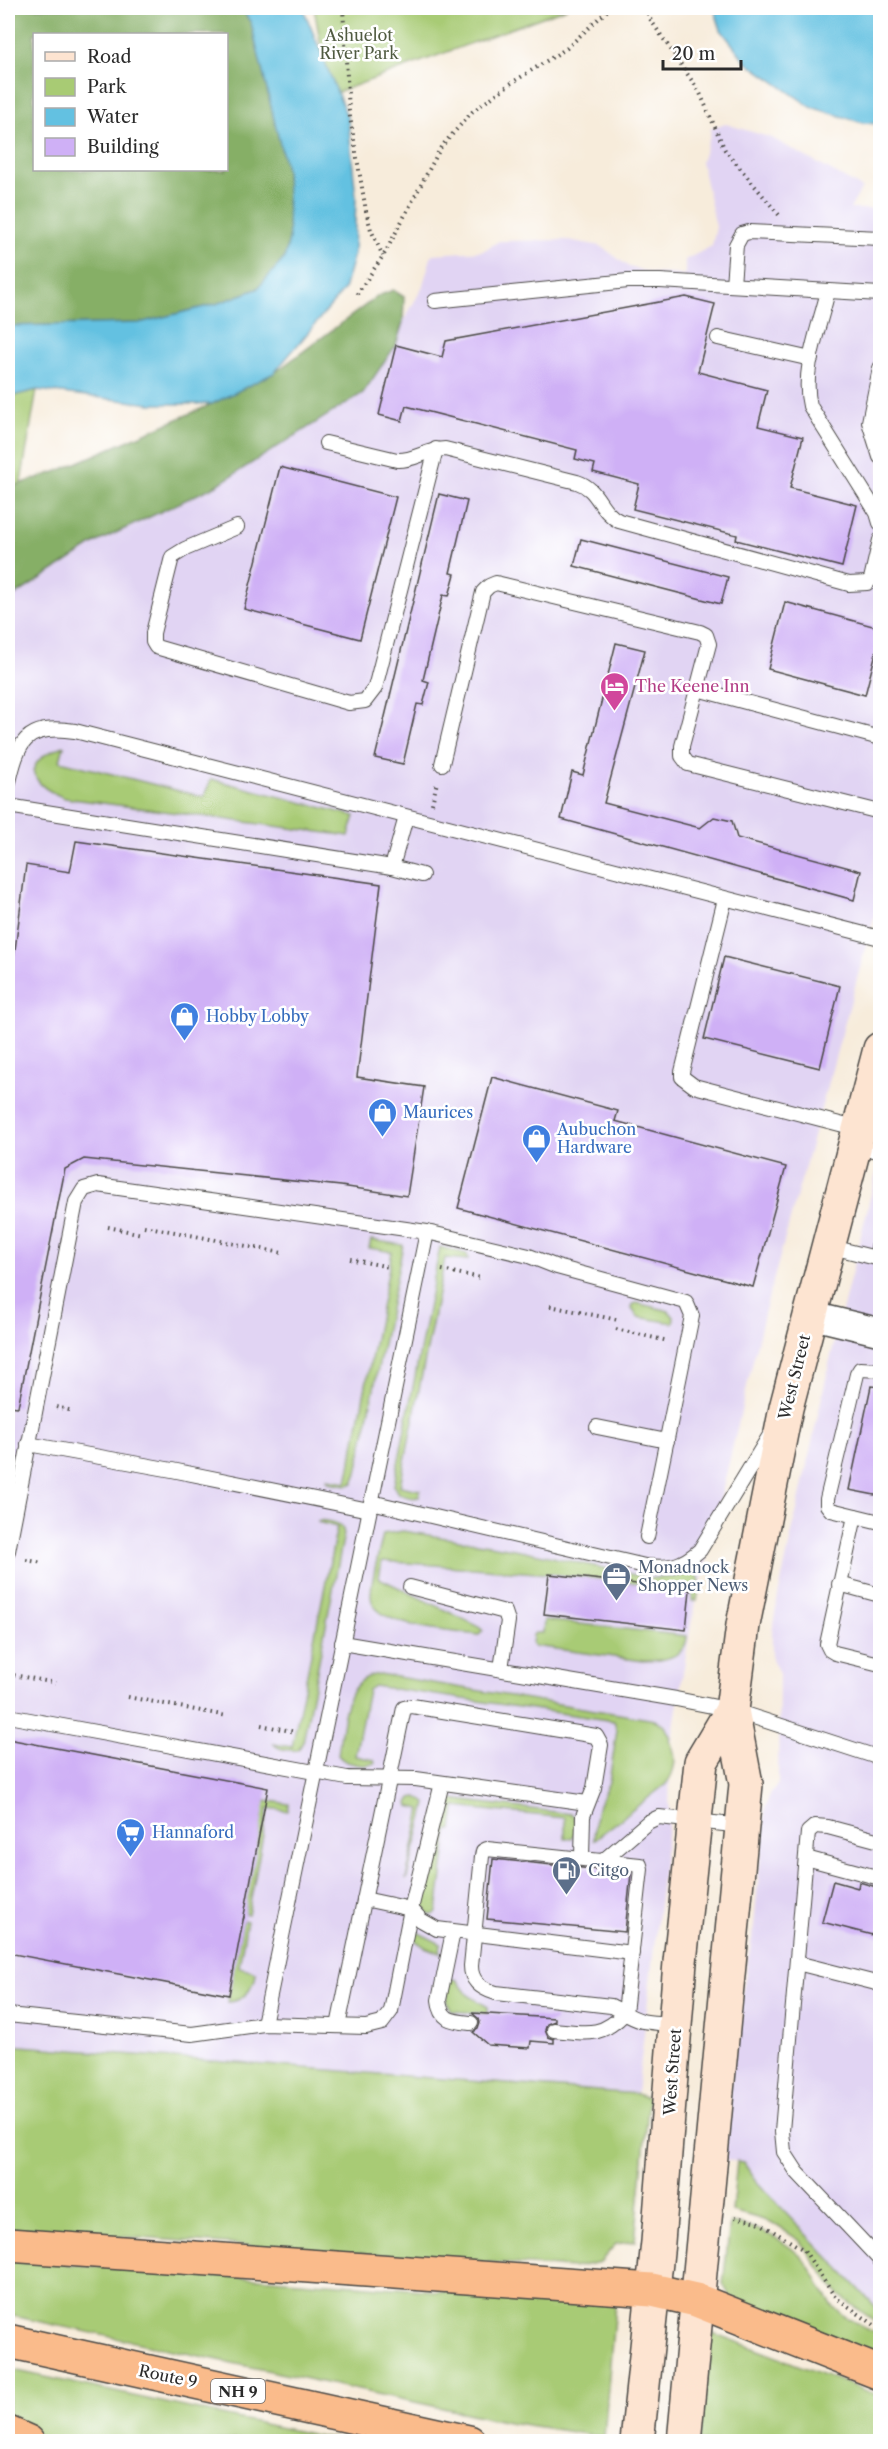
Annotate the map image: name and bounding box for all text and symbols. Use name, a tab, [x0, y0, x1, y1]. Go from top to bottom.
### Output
park label: Ashuelot River Park	[319, 25, 399, 63]
legend	[33, 33, 228, 171]
scale bar	[663, 33, 741, 71]
text: 20 m	[672, 43, 716, 65]
text: Road	[87, 46, 132, 68]
text: Park	[87, 76, 128, 98]
text: Water	[86, 106, 139, 128]
text: Building	[87, 136, 159, 158]
hotel icon: The Keene Inn	[598, 670, 630, 712]
place label: The Keene Inn	[635, 676, 749, 696]
shop icon: Hobby Lobby	[169, 1000, 201, 1042]
place label: Hobby Lobby	[206, 1006, 310, 1026]
shop icon: Maurices	[366, 1096, 398, 1138]
place label: Maurices	[403, 1102, 473, 1122]
place label: Aubuchon Hardware	[556, 1119, 636, 1157]
shop icon: Aubuchon Hardware	[520, 1122, 552, 1164]
street label: West Street	[773, 1332, 814, 1423]
place label: Monadnock Shopper News	[638, 1557, 748, 1595]
office icon: Monadnock Shopper News	[601, 1560, 633, 1602]
supermarket icon: Hannaford	[115, 1816, 147, 1858]
place label: Hannaford	[152, 1822, 234, 1842]
fuel station icon: Citgo	[551, 1854, 583, 1896]
place label: Citgo	[588, 1860, 629, 1880]
street label: West Street	[659, 2027, 685, 2117]
street label: Route 9	[137, 2360, 199, 2392]
road number: NH 9	[211, 2379, 265, 2403]

